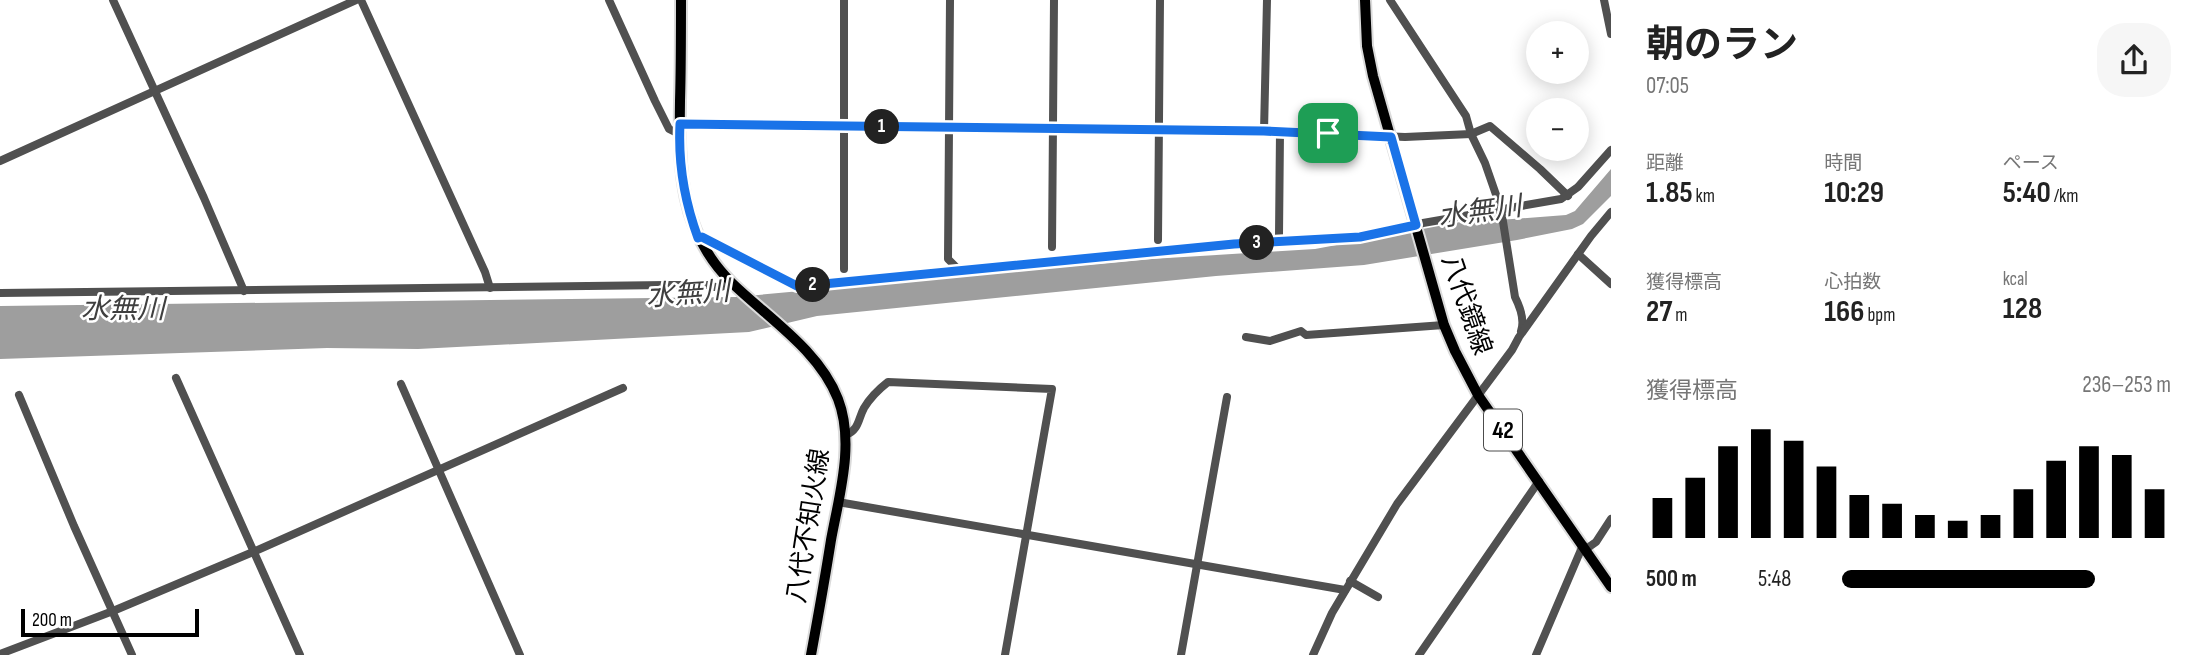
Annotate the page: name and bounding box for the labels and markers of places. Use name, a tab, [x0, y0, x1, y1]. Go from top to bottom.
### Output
pin	[1298, 103, 1358, 163]
pin: 1	[864, 110, 900, 144]
pin: 3	[1240, 226, 1274, 260]
pin: 2	[796, 268, 830, 302]

